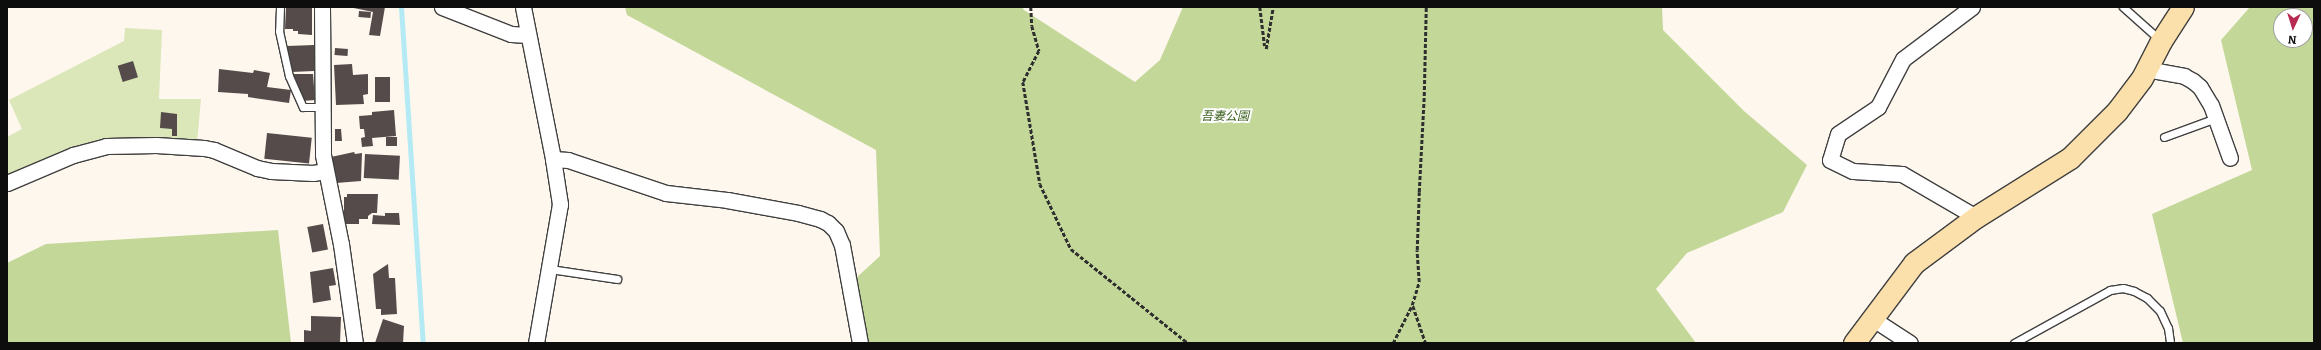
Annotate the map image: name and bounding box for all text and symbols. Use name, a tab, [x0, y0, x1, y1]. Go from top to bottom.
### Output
north arrow	[2273, 8, 2313, 48]
text: N	[2288, 33, 2297, 46]
park label: 吾妻公園	[1201, 110, 1249, 124]

